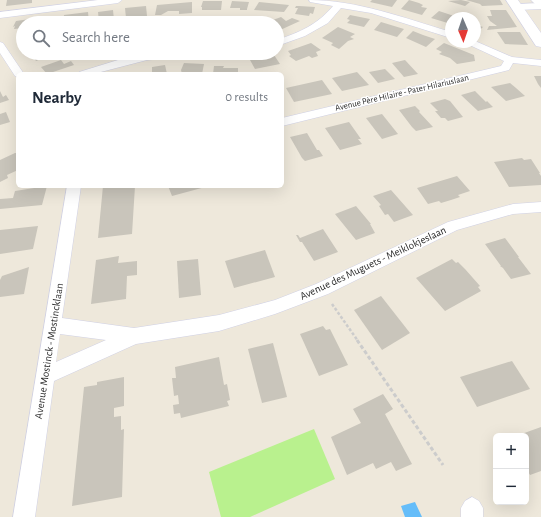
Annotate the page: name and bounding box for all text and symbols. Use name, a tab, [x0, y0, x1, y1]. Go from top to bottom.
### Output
north arrow	[445, 12, 481, 48]
search box	[16, 16, 284, 60]
icon: search	[30, 27, 52, 49]
text: Search here	[62, 30, 130, 45]
street label: Avenue Père Hilaire - Pater Hilariuslaan	[334, 73, 470, 113]
text: Nearby	[32, 89, 82, 106]
text: 0 results	[225, 91, 268, 104]
street label: Avenue des Muguets - Meiklokjeslaan	[298, 224, 448, 302]
street label: Avenue Mostinck - Mostincklaan	[33, 282, 65, 420]
map controls	[493, 433, 529, 505]
button: +	[493, 433, 529, 469]
button: −	[493, 469, 529, 505]

